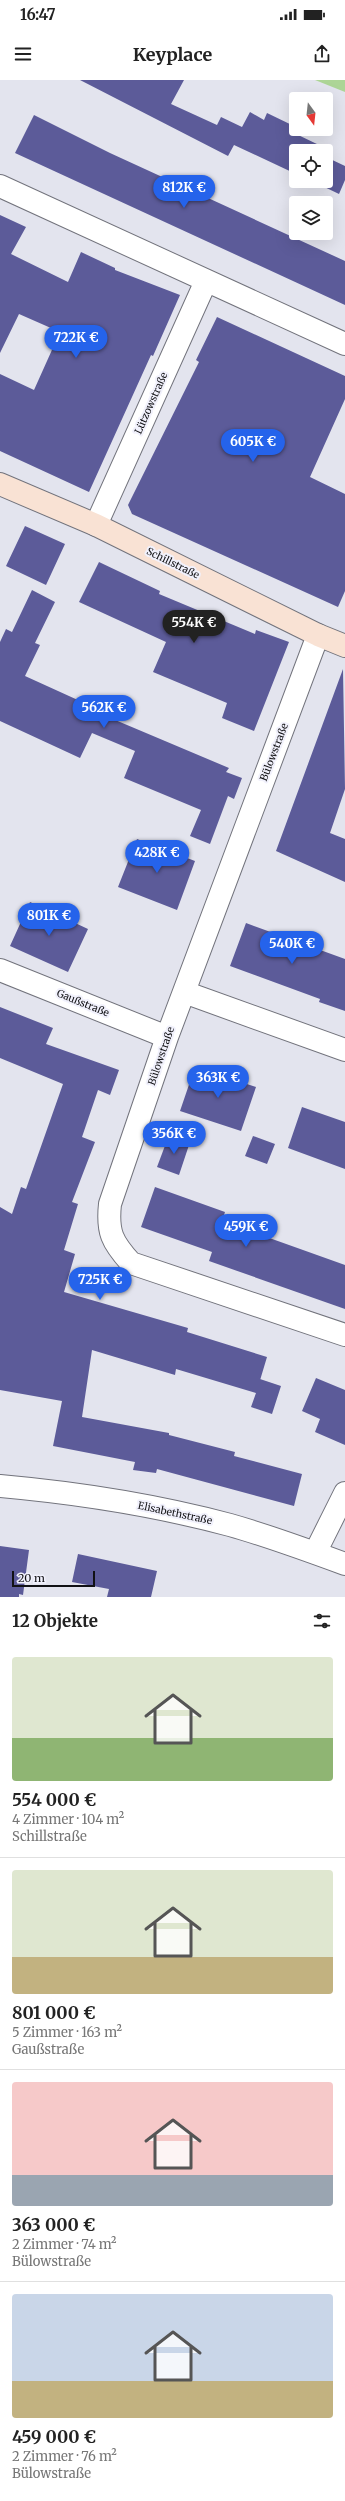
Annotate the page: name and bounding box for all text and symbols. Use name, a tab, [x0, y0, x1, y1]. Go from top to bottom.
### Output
text: 16:47	[20, 5, 56, 24]
icon: menu	[12, 43, 34, 65]
text: Keyplace	[133, 43, 212, 66]
icon: share	[311, 43, 333, 65]
north arrow	[289, 92, 333, 136]
map controls	[289, 92, 333, 240]
button: locate	[289, 144, 333, 188]
pin: 812K €	[151, 175, 217, 209]
text: 812K €	[162, 179, 206, 196]
button: layers	[289, 196, 333, 240]
pin: 722K €	[43, 325, 109, 359]
text: 722K €	[53, 329, 99, 346]
street label: Lützowstraße	[132, 370, 170, 436]
pin: 605K €	[220, 429, 286, 463]
text: 605K €	[230, 433, 276, 450]
street label: Schillstraße	[144, 545, 202, 581]
pin: 554K €	[161, 610, 227, 644]
text: 554K €	[172, 614, 216, 631]
pin: 562K €	[71, 695, 137, 729]
text: 562K €	[81, 699, 127, 716]
street label: Bülowstraße	[257, 721, 291, 783]
pin: 428K €	[124, 840, 190, 874]
text: 428K €	[134, 844, 180, 861]
pin: 801K €	[16, 903, 82, 937]
text: 801K €	[27, 907, 71, 924]
pin: 540K €	[259, 931, 325, 965]
text: 540K €	[269, 935, 315, 952]
street label: Gaußstraße	[55, 987, 111, 1019]
street label: Bülowstraße	[145, 1025, 177, 1087]
pin: 363K €	[185, 1065, 251, 1099]
text: 363K €	[196, 1069, 240, 1086]
pin: 356K €	[141, 1121, 207, 1155]
text: 356K €	[152, 1125, 196, 1142]
pin: 459K €	[213, 1214, 279, 1248]
text: 459K €	[224, 1218, 268, 1235]
pin: 725K €	[67, 1267, 133, 1301]
text: 725K €	[78, 1271, 122, 1288]
street label: Elisabethstraße	[137, 1499, 213, 1527]
scale bar	[12, 1569, 95, 1588]
text: 20 m	[18, 1571, 45, 1585]
text: 12 Objekte	[12, 1610, 98, 1632]
icon: filters	[311, 1610, 333, 1632]
icon: home	[137, 1683, 209, 1755]
text: 554 000 €	[12, 1789, 96, 1811]
text: 4 Zimmer · 104 m²	[12, 1811, 124, 1828]
text: Schillstraße	[12, 1828, 87, 1845]
icon: home	[137, 1896, 209, 1968]
text: 801 000 €	[12, 2002, 96, 2024]
text: 5 Zimmer · 163 m²	[12, 2024, 122, 2041]
text: Gaußstraße	[12, 2041, 84, 2058]
icon: home	[137, 2108, 209, 2180]
text: 363 000 €	[12, 2214, 95, 2236]
text: 2 Zimmer · 74 m²	[12, 2236, 117, 2253]
text: Bülowstraße	[12, 2253, 91, 2270]
icon: home	[137, 2320, 209, 2392]
text: 459 000 €	[12, 2426, 96, 2448]
text: 2 Zimmer · 76 m²	[12, 2448, 117, 2465]
text: Bülowstraße	[12, 2465, 91, 2482]

